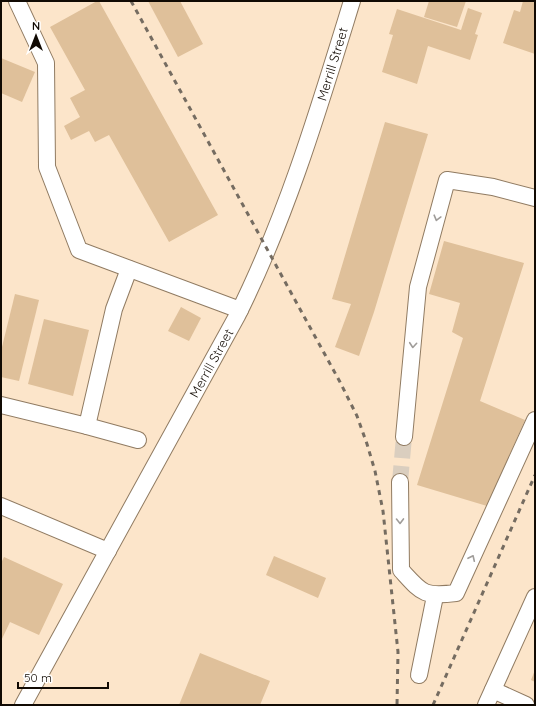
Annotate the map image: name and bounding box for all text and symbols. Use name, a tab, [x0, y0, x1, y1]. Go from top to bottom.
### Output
north arrow	[16, 16, 56, 56]
text: N	[32, 19, 40, 33]
street label: Merrill Street	[313, 25, 351, 103]
one-way arrow	[433, 214, 442, 221]
street label: Merrill Street	[186, 326, 236, 400]
one-way arrow	[408, 342, 417, 348]
one-way arrow	[396, 518, 404, 524]
one-way arrow	[467, 554, 475, 562]
scale bar	[18, 664, 108, 690]
text: 50 m	[24, 670, 52, 685]

